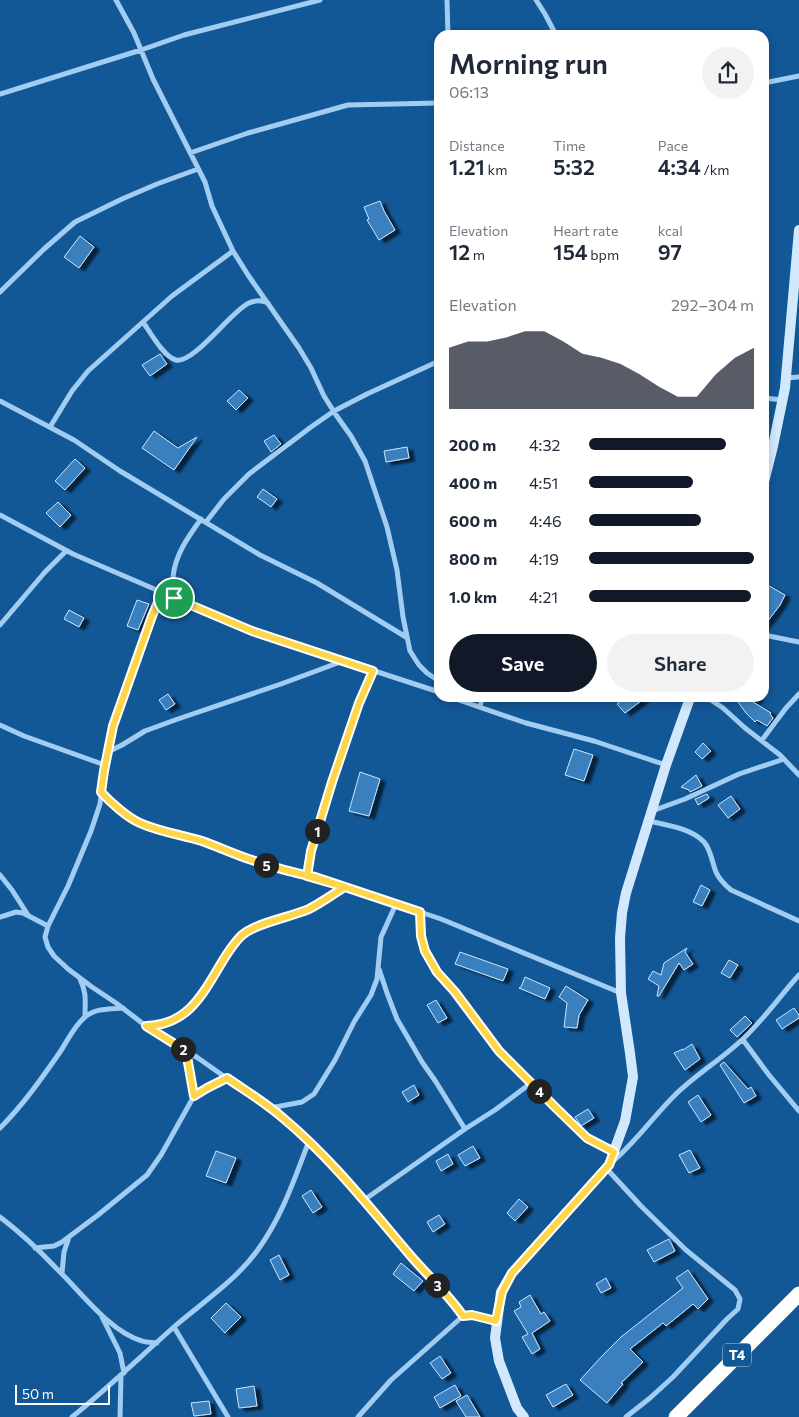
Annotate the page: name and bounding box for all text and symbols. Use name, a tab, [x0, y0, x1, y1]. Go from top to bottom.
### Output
text: Morning run	[449, 46, 608, 80]
button: share	[702, 47, 754, 99]
text: 06:13	[449, 82, 489, 101]
text: Distance	[449, 137, 505, 154]
text: Time	[553, 137, 586, 154]
text: Pace	[658, 137, 688, 154]
text: 1.21	[449, 154, 485, 179]
text: 5:32	[553, 154, 595, 179]
text: 4:34	[658, 154, 701, 179]
text: km	[485, 161, 507, 178]
text: /km	[701, 161, 729, 178]
text: Elevation	[449, 222, 508, 239]
text: Heart rate	[553, 222, 618, 239]
text: kcal	[658, 222, 683, 239]
text: 12	[449, 239, 470, 264]
text: 154	[553, 239, 588, 264]
text: 97	[658, 239, 682, 264]
text: m	[470, 246, 485, 263]
text: bpm	[588, 246, 619, 263]
text: Elevation	[449, 295, 517, 314]
text: 292–304 m	[671, 295, 754, 314]
text: 200 m	[449, 435, 496, 454]
text: 4:32	[529, 435, 560, 454]
text: 400 m	[449, 473, 497, 492]
text: 4:51	[529, 473, 558, 492]
text: 600 m	[449, 511, 497, 530]
text: 4:46	[529, 511, 562, 530]
text: 800 m	[449, 549, 497, 568]
text: 4:19	[529, 549, 559, 568]
pin	[153, 577, 195, 619]
icon: arrive	[160, 584, 188, 612]
text: 1.0 km	[449, 587, 497, 606]
text: 4:21	[529, 587, 558, 606]
button: Save	[449, 634, 597, 692]
button: Share	[607, 634, 754, 692]
pin: 1	[304, 818, 330, 844]
text: 1	[314, 823, 321, 840]
pin: 5	[254, 852, 278, 878]
text: 5	[262, 857, 271, 874]
pin: 2	[170, 1036, 196, 1062]
text: 2	[180, 1041, 187, 1058]
pin: 4	[526, 1078, 552, 1104]
text: 4	[535, 1083, 544, 1100]
pin: 3	[424, 1272, 450, 1298]
text: 3	[433, 1277, 442, 1294]
road number: T4	[723, 1344, 751, 1366]
scale bar	[15, 1382, 110, 1405]
text: 50 m	[22, 1385, 54, 1402]

